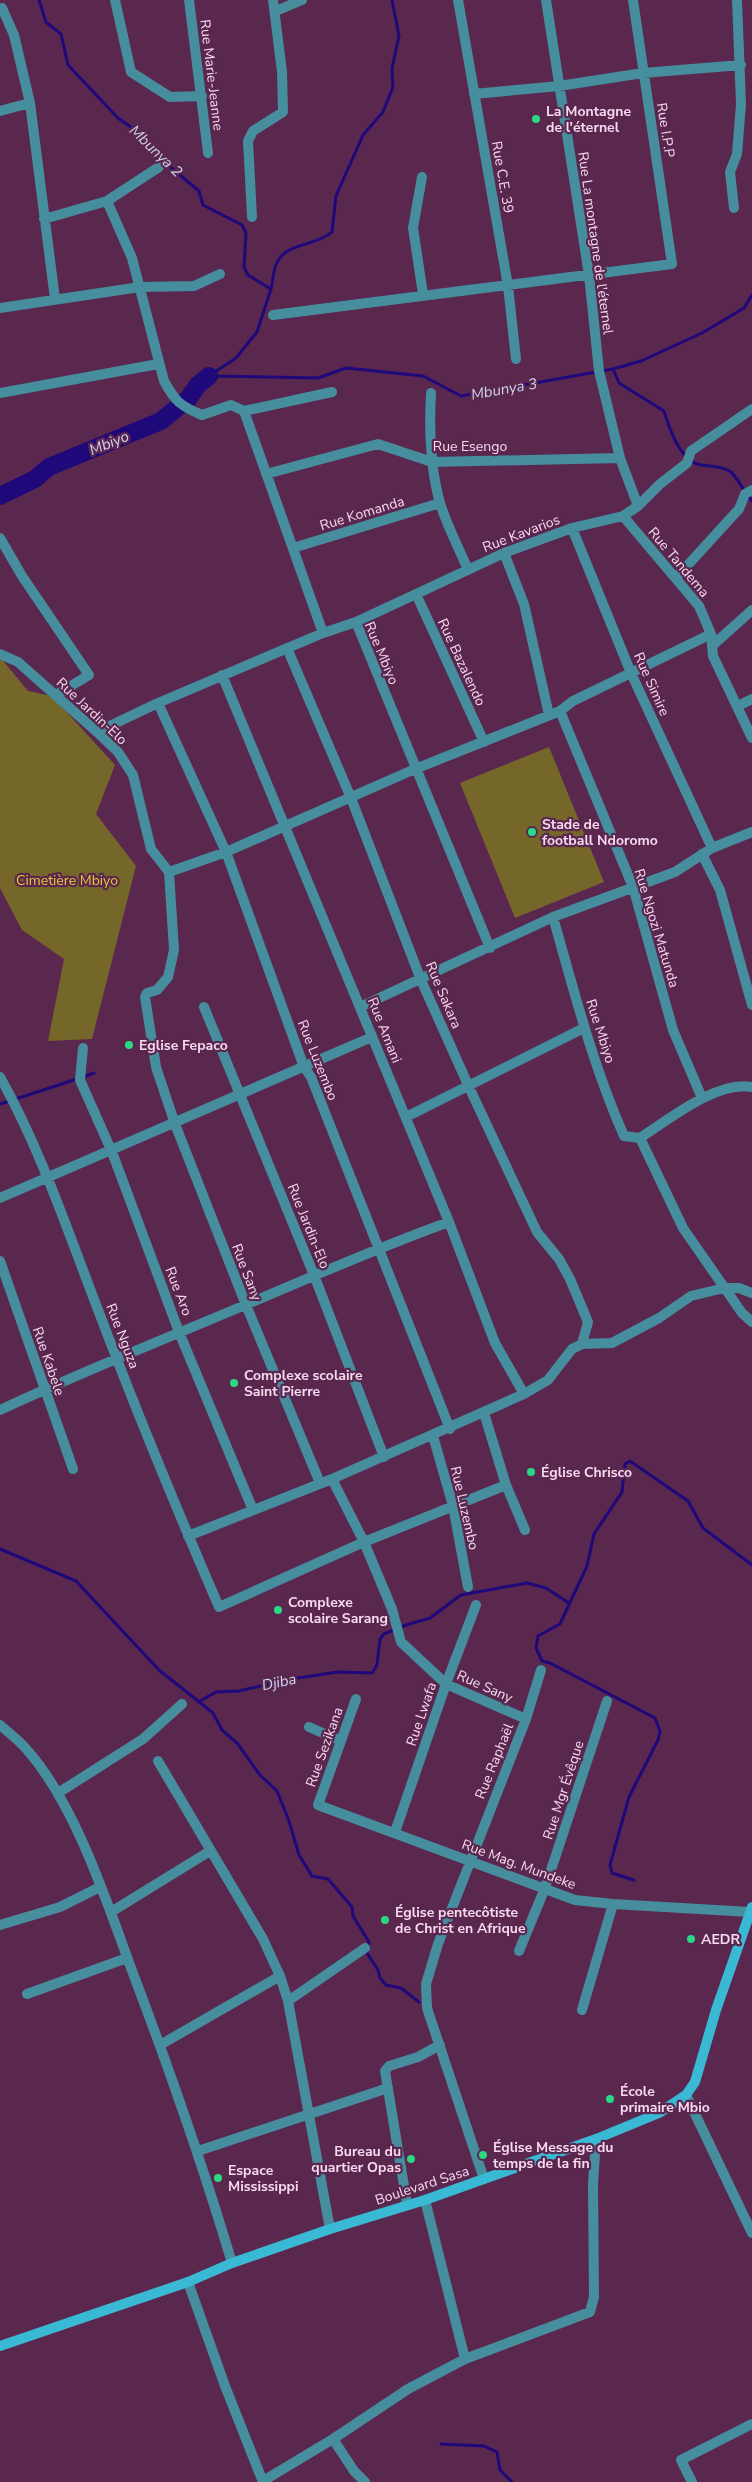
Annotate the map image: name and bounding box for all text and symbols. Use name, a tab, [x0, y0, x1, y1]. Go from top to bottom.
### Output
street label: Rue Marie-Jeanne	[195, 18, 228, 132]
street label: Rue I.P.P	[652, 101, 679, 159]
place label: La Montagne de l'éternel	[546, 102, 631, 137]
marker: La Montagne de l'éternel	[530, 113, 542, 125]
water label: Mbunya 2	[125, 121, 187, 181]
street label: Rue C.E. 39	[487, 140, 518, 215]
street label: Rue La montagne de l'éternel	[573, 150, 618, 337]
water label: Mbunya 3	[469, 373, 539, 405]
water label: Mbiyo	[86, 426, 132, 460]
street label: Rue Esengo	[433, 437, 507, 456]
street label: Rue Komanda	[317, 492, 407, 535]
street label: Rue Kavarios	[480, 510, 563, 557]
street label: Rue Tandema	[644, 523, 714, 601]
street label: Rue Bazalendo	[433, 615, 490, 709]
street label: Rue Mbiyo	[360, 619, 403, 688]
street label: Rue Simire	[629, 649, 674, 719]
street label: Rue Jardin-Elo	[52, 674, 131, 749]
place label: Stade de football Ndoromo	[542, 815, 658, 850]
marker: Stade de football Ndoromo	[526, 826, 538, 838]
street label: Rue Ngozi Matunda	[629, 866, 684, 990]
park label: Cimetière Mbiyo	[16, 871, 118, 890]
street label: Rue Sakara	[421, 959, 466, 1032]
street label: Rue Amani	[363, 995, 406, 1066]
street label: Rue Mbiyo	[581, 997, 620, 1066]
street label: Rue Luzembo	[293, 1017, 342, 1103]
place label: Eglise Fepaco	[139, 1036, 228, 1055]
marker: Eglise Fepaco	[123, 1039, 135, 1051]
street label: Rue Jardin-Elo	[283, 1181, 334, 1272]
street label: Rue Sany	[227, 1241, 266, 1304]
street label: Rue Aro	[160, 1264, 197, 1319]
street label: Rue Nguza	[101, 1301, 144, 1372]
street label: Rue Kabele	[28, 1324, 69, 1398]
place label: Complexe scolaire Saint Pierre	[244, 1366, 363, 1401]
marker: Complexe scolaire Saint Pierre	[228, 1377, 240, 1389]
place label: Église Chrisco	[541, 1463, 632, 1482]
street label: Rue Luzembo	[446, 1464, 483, 1552]
marker: Église Chrisco	[525, 1466, 537, 1478]
place label: Complexe scolaire Sarang	[288, 1593, 388, 1628]
marker: Complexe scolaire Sarang	[272, 1604, 284, 1616]
street label: Rue Sany	[454, 1666, 517, 1708]
water label: Djiba	[260, 1669, 298, 1695]
street label: Rue Lwafa	[402, 1680, 441, 1749]
street label: Rue Sezikana	[301, 1705, 348, 1790]
street label: Rue Raphaël	[471, 1720, 519, 1802]
street label: Rue Mgr Évêque	[539, 1738, 588, 1842]
street label: Rue Mag. Mundeke	[459, 1835, 579, 1894]
place label: Église pentecôtiste de Christ en Afrique	[395, 1903, 526, 1938]
marker: Église pentecôtiste de Christ en Afrique	[379, 1914, 391, 1926]
place label: AEDR	[701, 1930, 740, 1949]
marker: AEDR	[685, 1933, 697, 1945]
place label: École primaire Mbio	[620, 2082, 710, 2117]
marker: École primaire Mbio	[604, 2093, 616, 2105]
place label: Église Message du temps de la fin	[493, 2138, 613, 2173]
place label: Bureau du quartier Opas	[311, 2142, 401, 2177]
marker: Église Message du temps de la fin	[477, 2149, 489, 2161]
marker: Bureau du quartier Opas	[405, 2153, 417, 2165]
place label: Espace Mississippi	[228, 2161, 299, 2196]
street label: Boulevard Sasa	[373, 2161, 472, 2210]
marker: Espace Mississippi	[212, 2172, 224, 2184]

